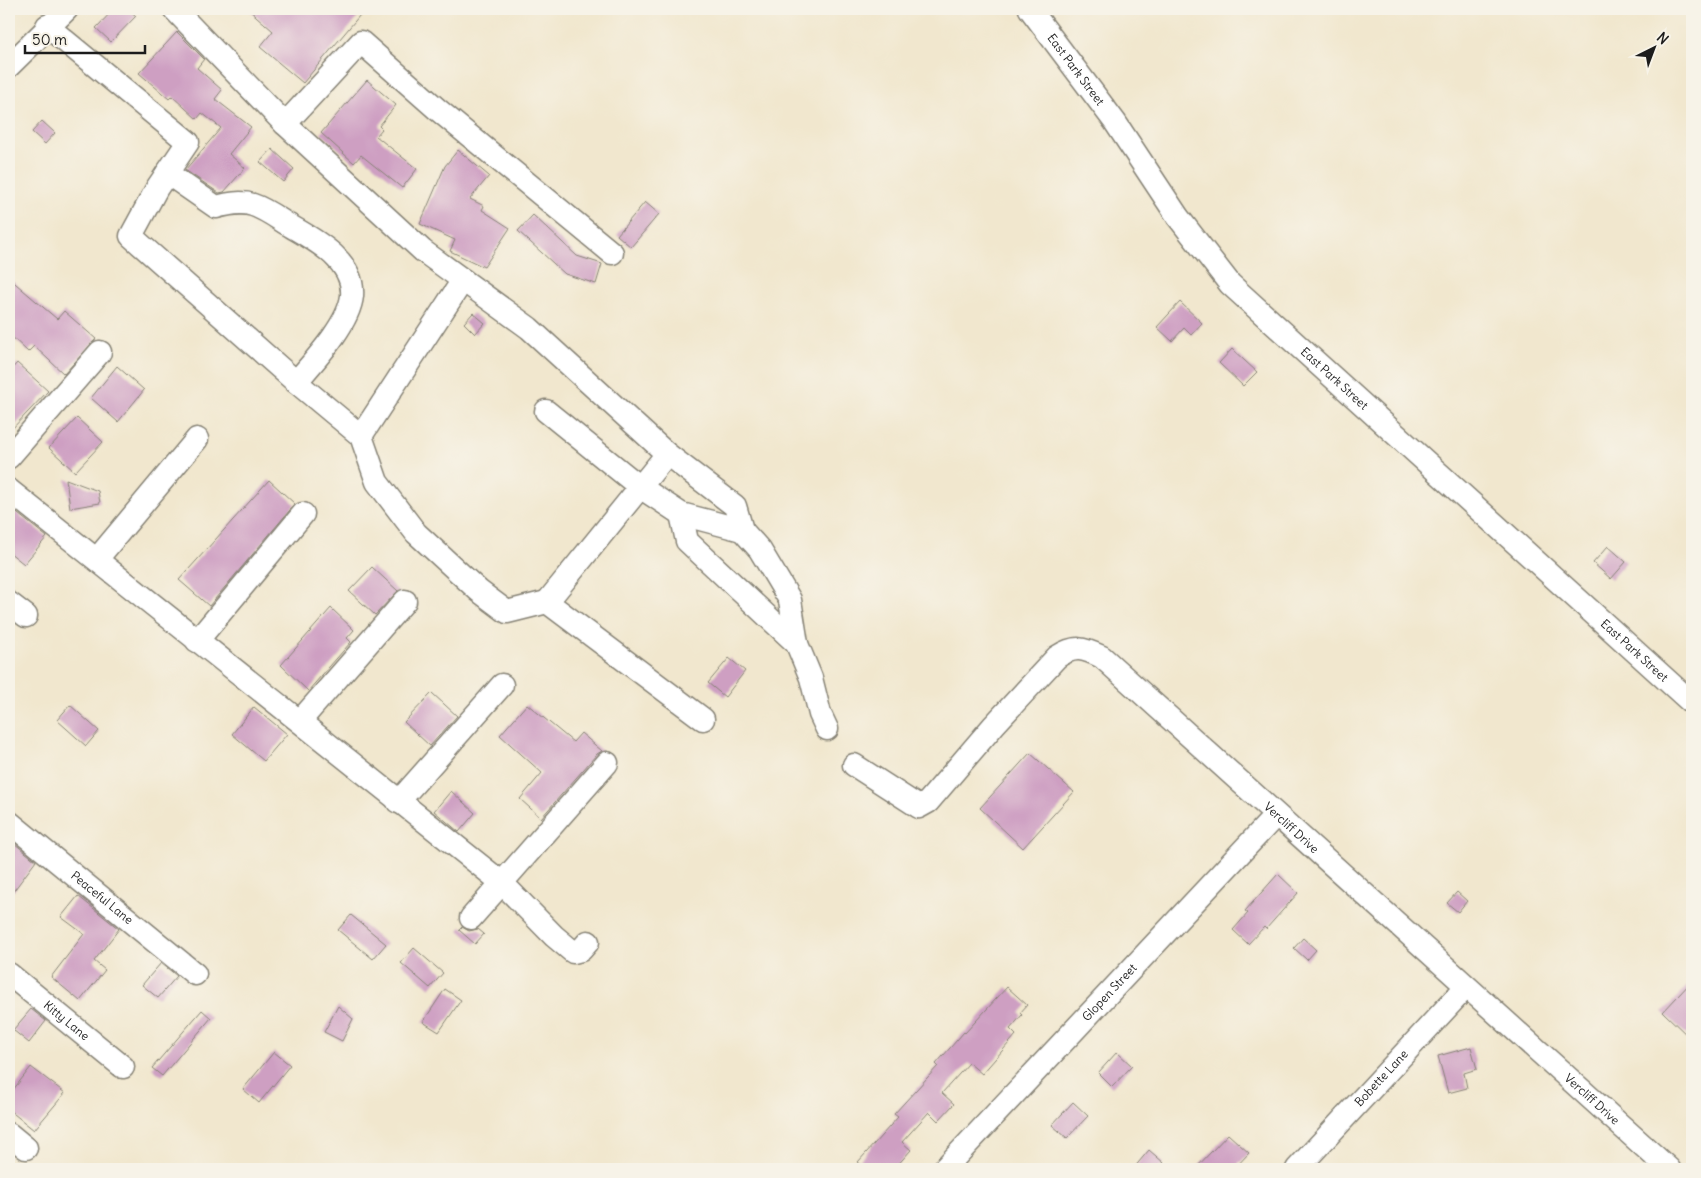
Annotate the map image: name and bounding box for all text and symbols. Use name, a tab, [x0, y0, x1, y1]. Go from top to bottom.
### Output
scale bar	[25, 22, 145, 54]
north arrow	[1628, 22, 1678, 72]
text: N	[1653, 28, 1672, 48]
text: 50 m	[32, 30, 67, 49]
street label: East Park Street	[1044, 31, 1108, 108]
street label: East Park Street	[1298, 344, 1371, 413]
street label: East Park Street	[1598, 616, 1671, 685]
street label: Vercliff Drive	[1261, 799, 1322, 856]
street label: Peaceful Lane	[68, 868, 136, 927]
street label: Glopen Street	[1079, 960, 1140, 1024]
street label: Kitty Lane	[41, 997, 93, 1043]
street label: Bobette Lane	[1351, 1046, 1411, 1109]
street label: Vercliff Drive	[1562, 1070, 1623, 1128]

